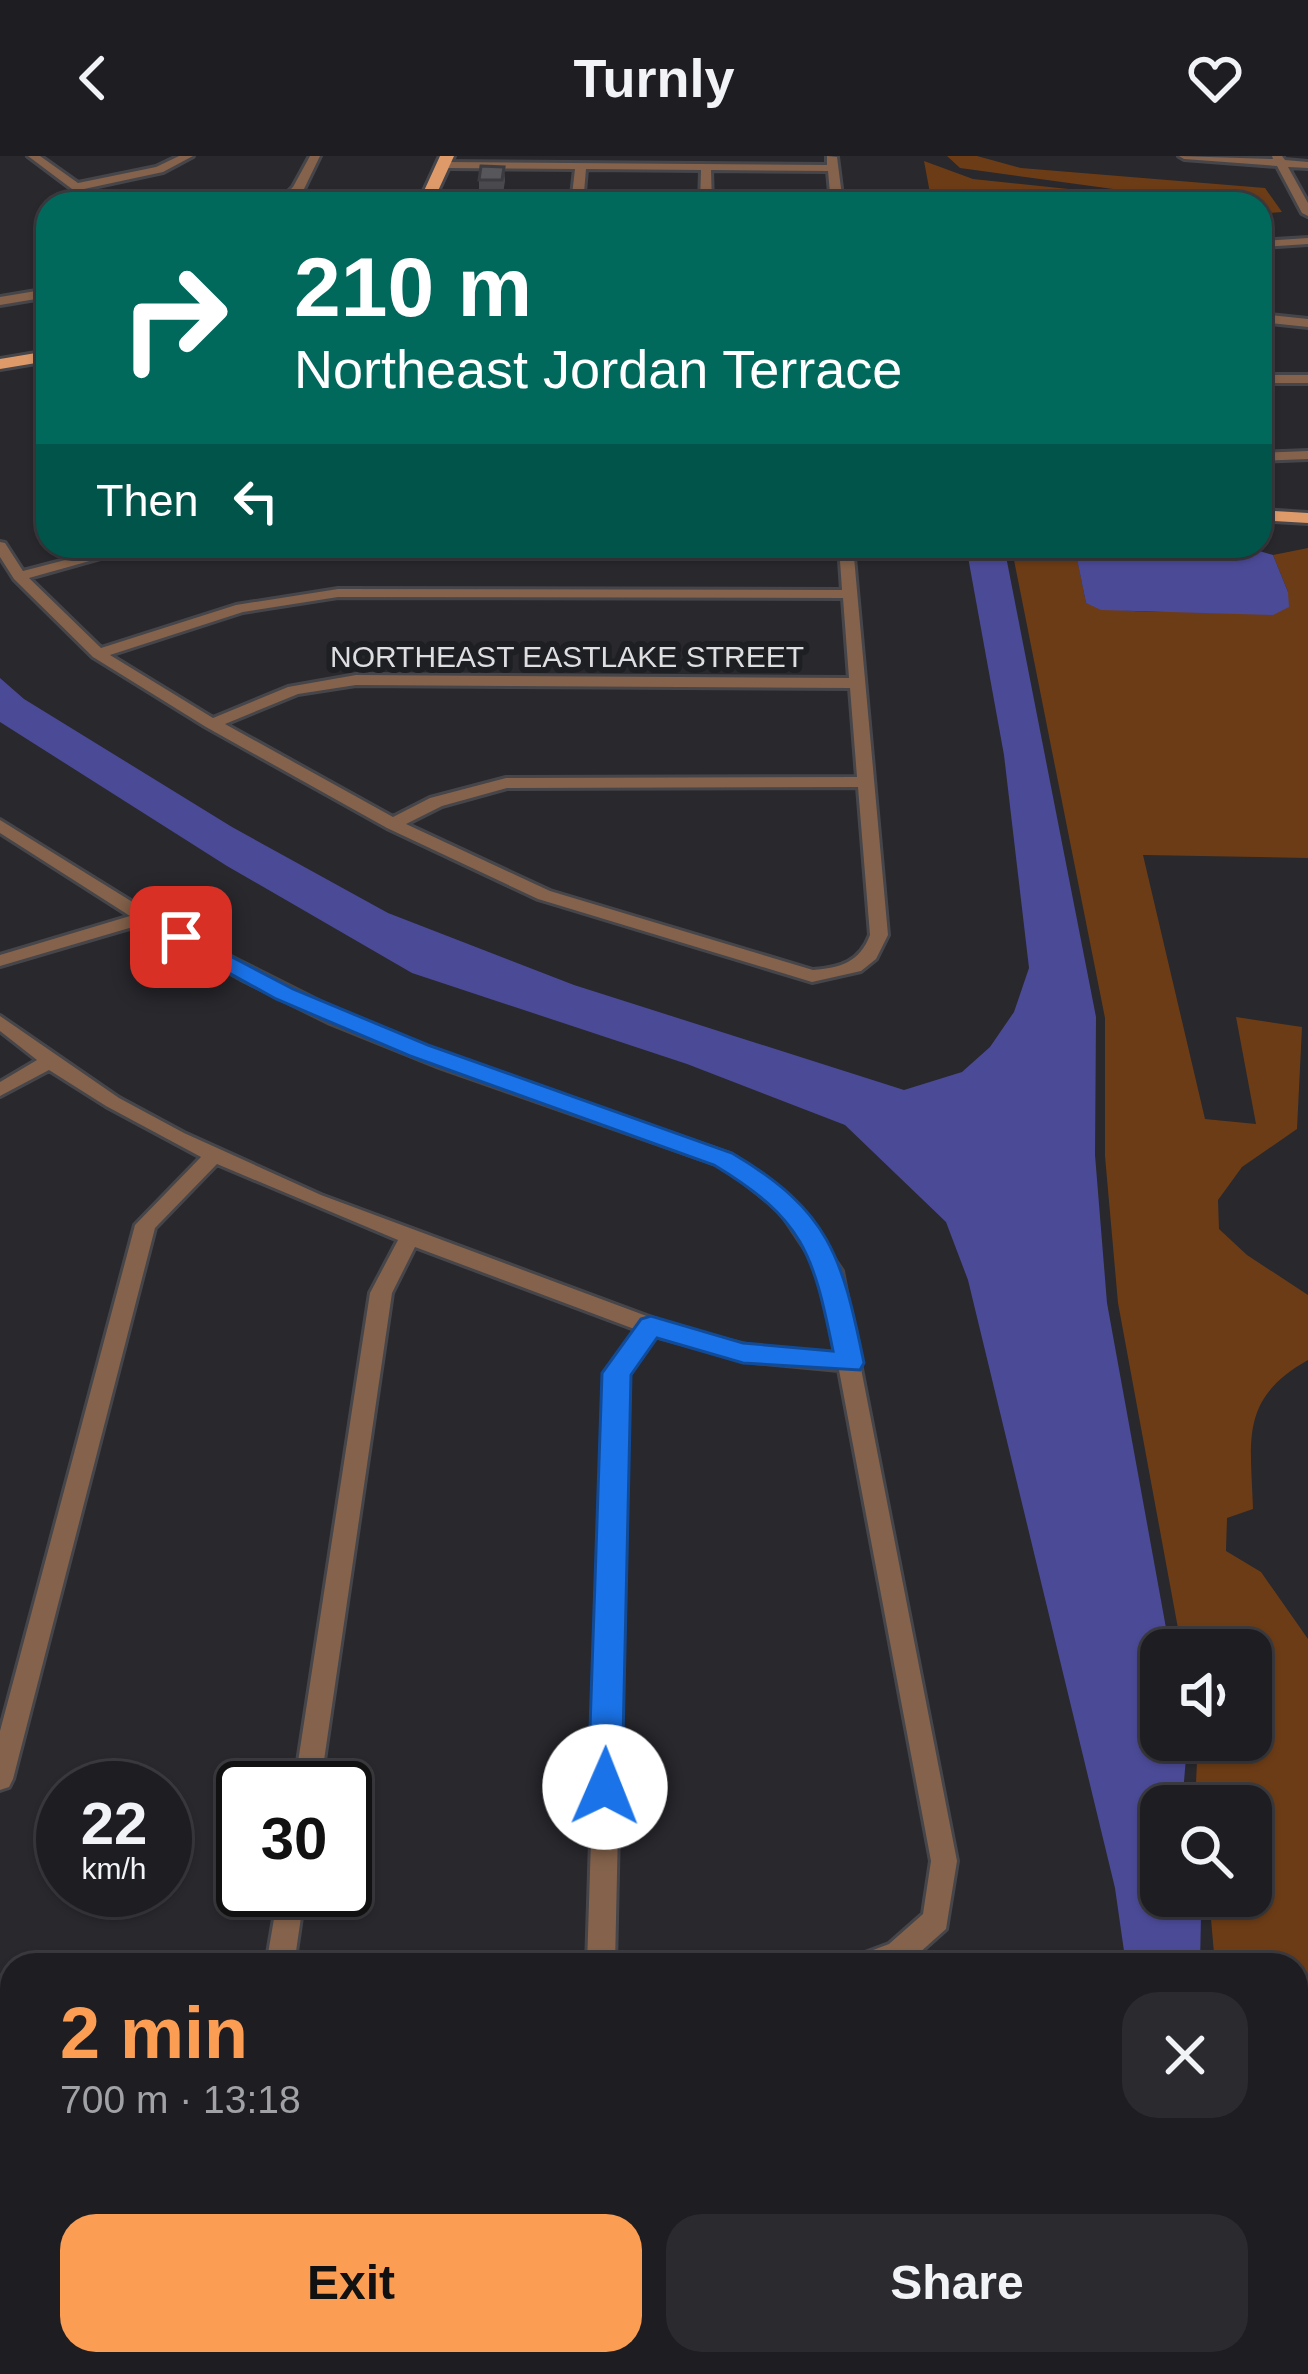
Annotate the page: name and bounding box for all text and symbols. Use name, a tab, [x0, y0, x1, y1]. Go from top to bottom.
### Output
icon: back	[60, 45, 126, 111]
icon: heart	[1182, 45, 1248, 111]
text: Turnly	[574, 48, 735, 108]
icon: right	[96, 240, 252, 396]
text: 210 m	[294, 240, 532, 334]
text: Northeast Jordan Terrace	[294, 339, 902, 399]
icon: left	[223, 468, 289, 534]
text: Then	[96, 475, 199, 526]
street label: NORTHEAST EASTLAKE STREET	[330, 640, 804, 673]
pin	[130, 886, 232, 988]
icon: arrive	[148, 904, 214, 970]
map controls	[1140, 1629, 1272, 1917]
button: sound	[1140, 1629, 1272, 1761]
position arrow	[542, 1724, 668, 1850]
speed limit sign: 30	[216, 1761, 372, 1917]
button: search	[1140, 1785, 1272, 1917]
text: 22	[81, 1790, 147, 1857]
text: km/h	[81, 1852, 147, 1885]
button: close	[1122, 1992, 1248, 2118]
text: 2 min	[60, 1993, 248, 2073]
text: 700 m · 13:18	[60, 2078, 301, 2121]
button: Exit	[60, 2214, 642, 2352]
button: Share	[666, 2214, 1248, 2352]

